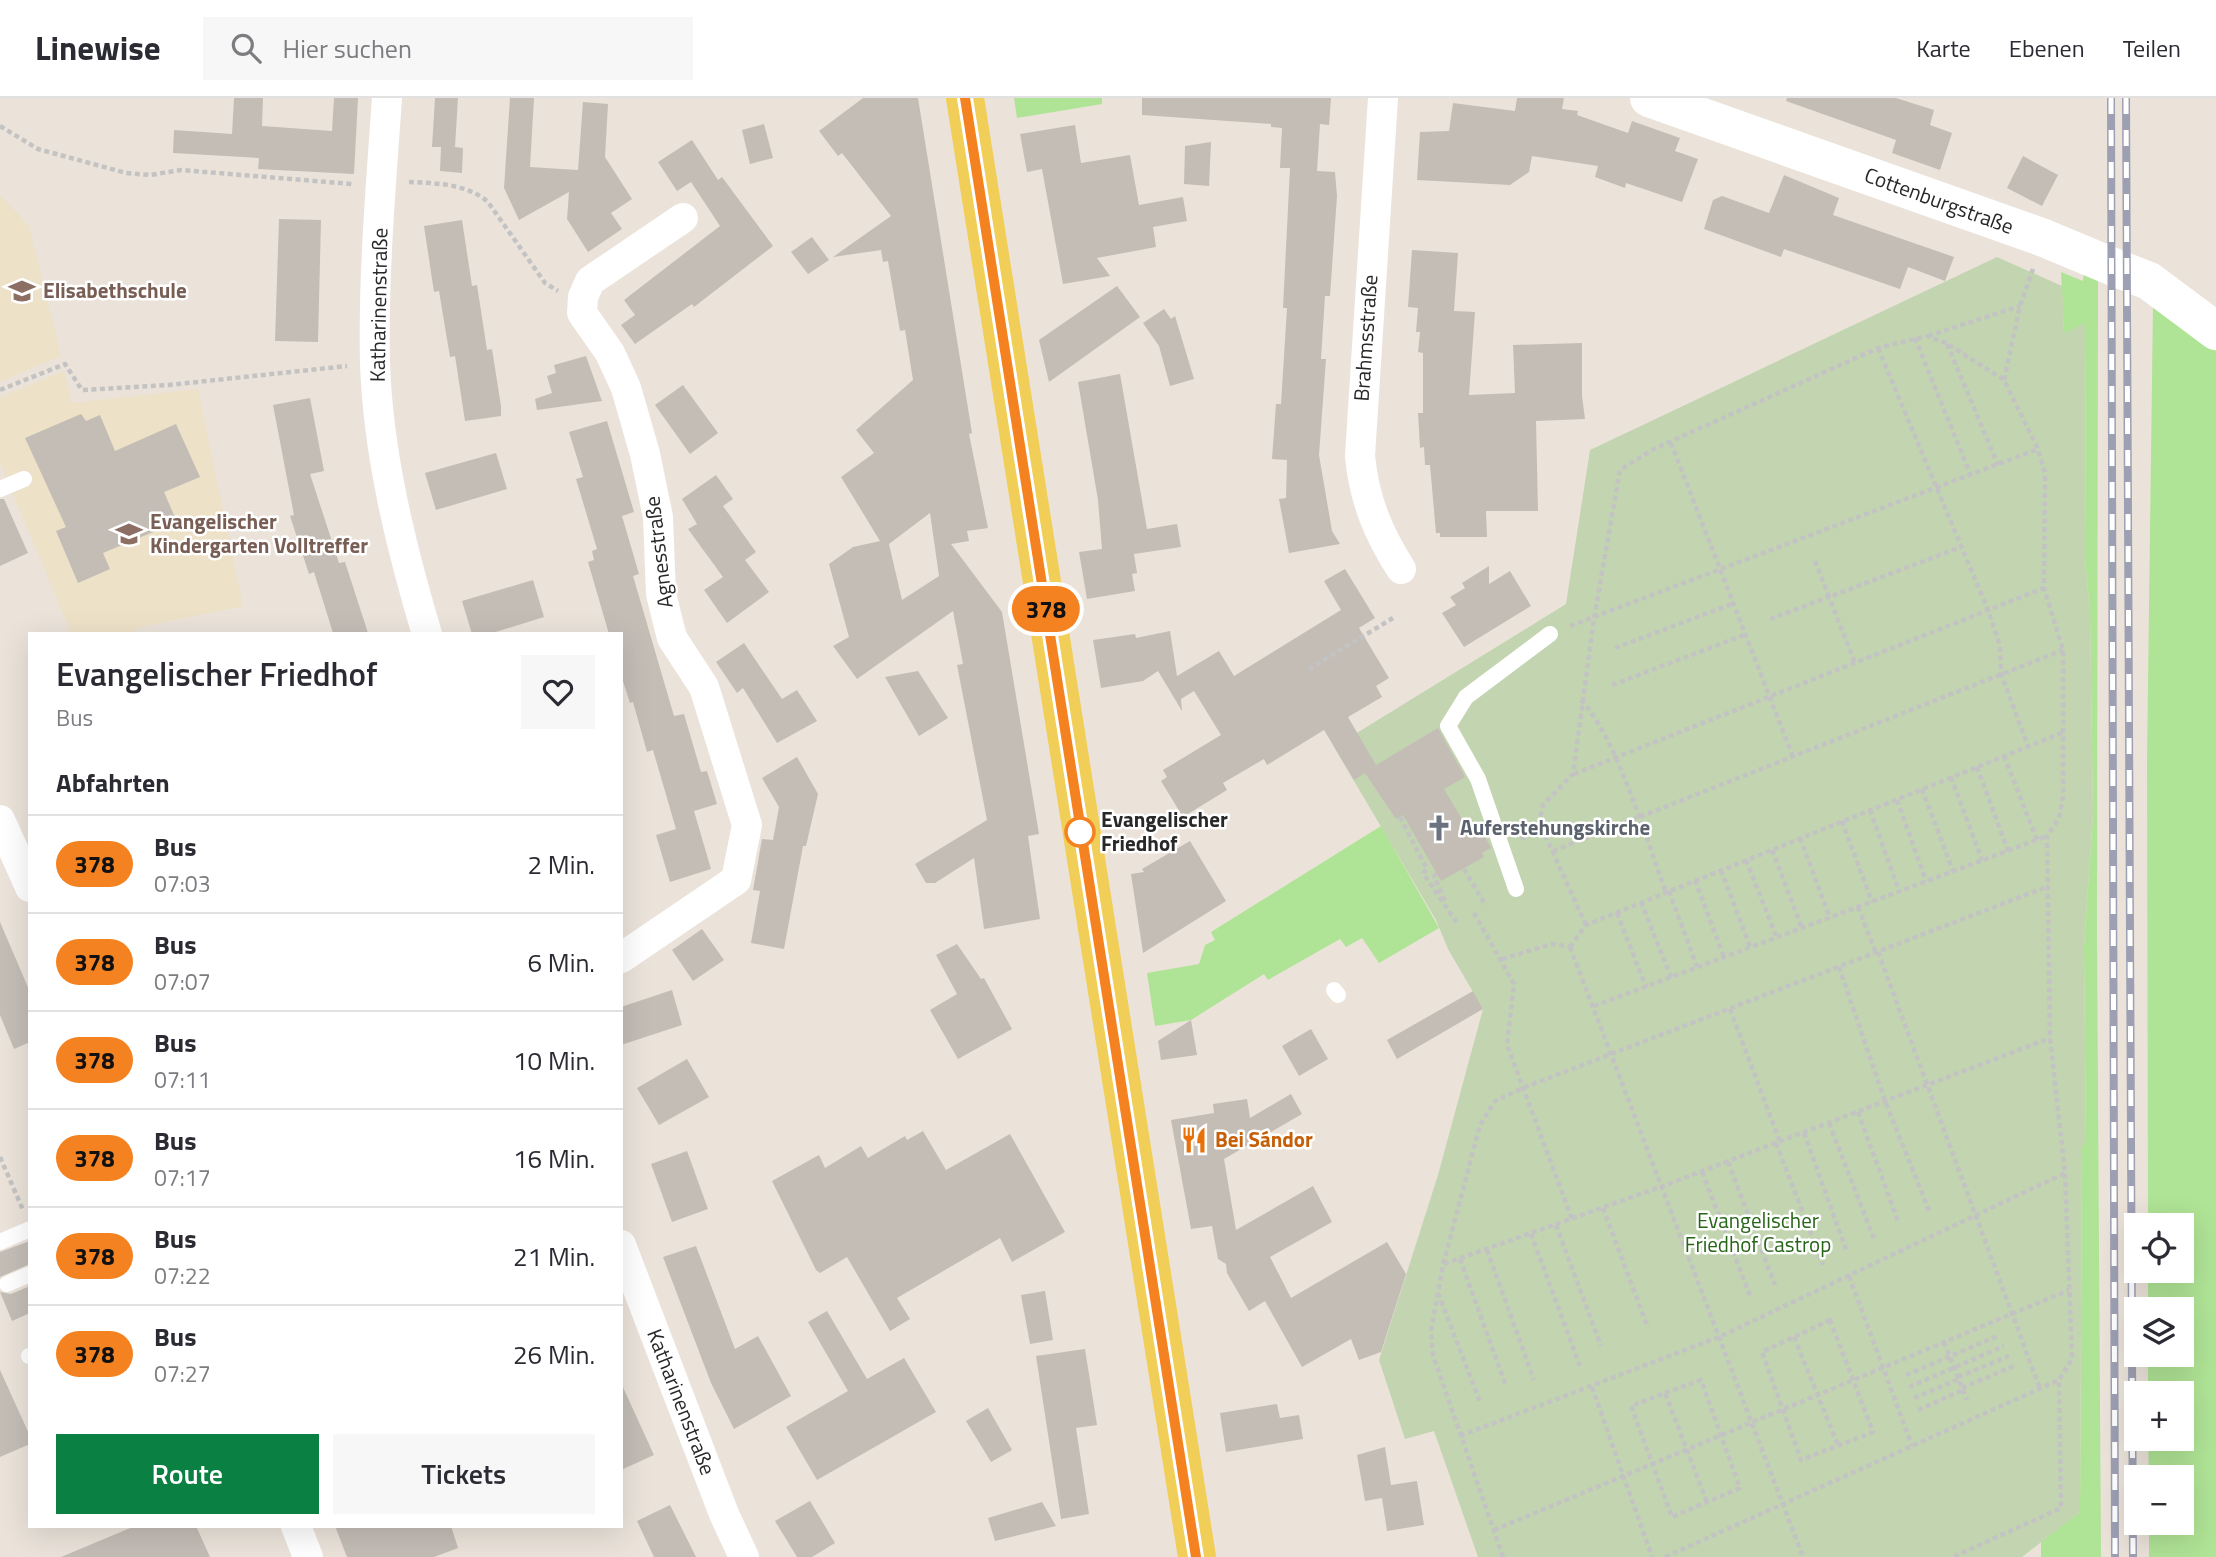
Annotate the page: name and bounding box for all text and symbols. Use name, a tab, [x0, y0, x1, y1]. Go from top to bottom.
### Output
search box	[203, 17, 693, 80]
text: Linewise	[35, 23, 161, 73]
icon: search	[227, 29, 265, 67]
text: Hier suchen	[283, 29, 412, 68]
text: Karte	[1916, 30, 1971, 66]
text: Ebenen	[2009, 30, 2085, 66]
text: Teilen	[2123, 30, 2181, 66]
street label: Cottenburgstraße	[1860, 158, 2018, 242]
street label: Katharinenstraße	[361, 228, 395, 382]
place label: Elisabethschule	[43, 274, 187, 306]
street label: Brahmsstraße	[1345, 274, 1385, 402]
school or university icon: Elisabethschule	[7, 276, 37, 306]
street label: Agnesstraße	[635, 494, 681, 610]
place label: Evangelischer Kindergarten Volltreffer	[150, 505, 368, 561]
school or university icon: Evangelischer Kindergarten Volltreffer	[114, 519, 144, 549]
line badge: 378	[1006, 586, 1086, 632]
text: 378	[1026, 591, 1066, 627]
text: Evangelischer Friedhof	[56, 649, 377, 699]
button: heart	[521, 655, 595, 729]
text: Bus	[56, 700, 93, 735]
text: Abfahrten	[56, 763, 170, 802]
place label: Evangelischer Friedhof	[1101, 803, 1228, 859]
place label: Auferstehungskirche	[1460, 811, 1650, 843]
church icon: Auferstehungskirche	[1424, 813, 1454, 843]
marker: Evangelischer Friedhof	[1065, 817, 1095, 847]
text: Bus	[154, 827, 196, 866]
text: 2 Min.	[528, 845, 595, 884]
text: 378	[74, 846, 115, 882]
text: 07:03	[154, 866, 211, 901]
text: Bus	[154, 925, 196, 964]
text: 6 Min.	[528, 943, 595, 982]
text: 378	[74, 944, 115, 980]
text: 07:07	[154, 964, 211, 999]
text: Bus	[154, 1023, 196, 1062]
text: 10 Min.	[513, 1041, 595, 1080]
text: 378	[74, 1042, 115, 1078]
text: 07:11	[154, 1062, 211, 1097]
text: Bus	[154, 1121, 196, 1160]
place label: Bei Sándor	[1215, 1123, 1313, 1155]
restaurant icon: Bei Sándor	[1179, 1125, 1209, 1155]
text: 16 Min.	[513, 1139, 595, 1178]
text: 378	[74, 1140, 115, 1176]
text: 07:17	[154, 1160, 211, 1195]
park label: Evangelischer Friedhof Castrop	[1685, 1204, 1831, 1260]
map controls	[2124, 1213, 2194, 1535]
button: locate	[2124, 1213, 2194, 1283]
text: Bus	[154, 1219, 196, 1258]
text: 21 Min.	[513, 1237, 595, 1276]
text: 378	[74, 1238, 115, 1274]
text: 07:22	[154, 1258, 211, 1293]
button: layers	[2124, 1297, 2194, 1367]
text: Bus	[154, 1317, 196, 1356]
street label: Katharinenstraße	[639, 1324, 725, 1479]
text: 26 Min.	[513, 1335, 595, 1374]
text: 378	[74, 1336, 115, 1372]
text: 07:27	[154, 1356, 211, 1391]
button: +	[2124, 1381, 2194, 1451]
button: Route	[56, 1434, 319, 1514]
button: Tickets	[333, 1434, 595, 1514]
button: −	[2124, 1465, 2194, 1535]

